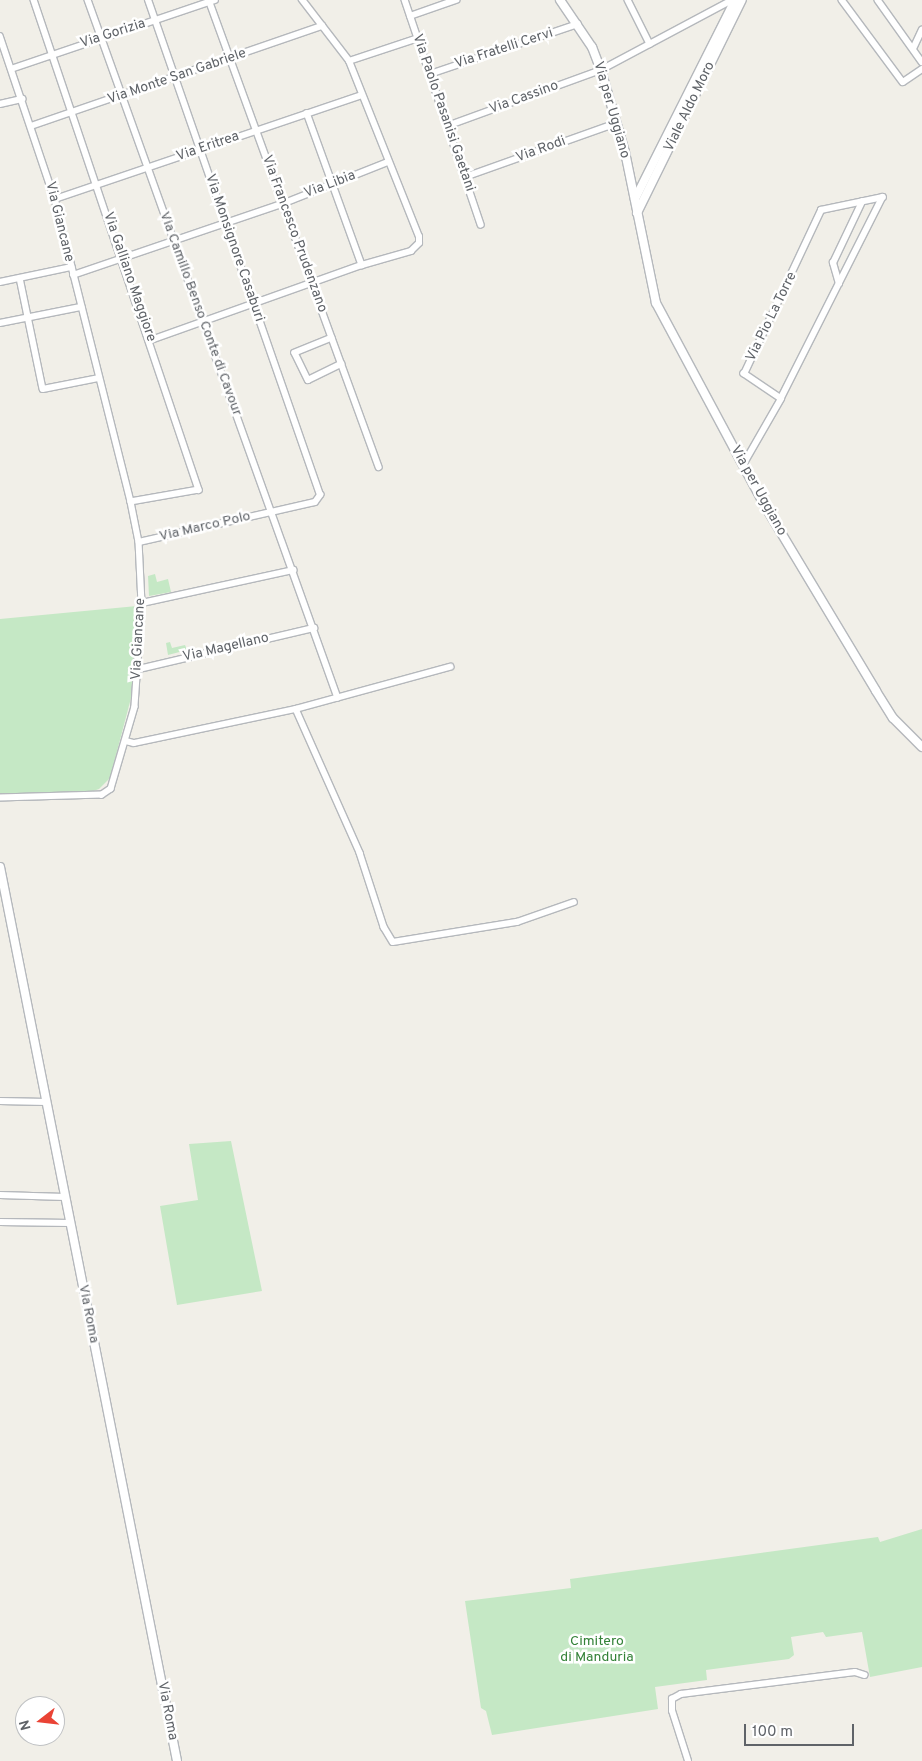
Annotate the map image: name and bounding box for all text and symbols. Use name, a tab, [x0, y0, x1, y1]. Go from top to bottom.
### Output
street label: Via Gorizia	[78, 16, 148, 52]
street label: Via Fratelli Cervi	[453, 25, 555, 73]
street label: Via Paolo Pasanisi Gaetani	[408, 32, 478, 194]
street label: Via Monte San Gabriele	[105, 45, 249, 109]
street label: Viale Aldo Moro	[661, 59, 719, 155]
street label: Via per Uggiano	[589, 60, 633, 160]
street label: Via Cassino	[487, 78, 561, 118]
street label: Via Eritrea	[174, 128, 242, 166]
street label: Via Rodi	[514, 133, 568, 167]
street label: Via Francesco Prudenzano	[258, 153, 330, 315]
street label: Via Libia	[302, 168, 358, 202]
street label: Via Monsignore Casaburi	[201, 172, 267, 324]
street label: Via Giancane	[41, 180, 77, 264]
street label: Via Galliano Maggiore	[99, 210, 159, 344]
street label: Via Camillo Benso Conte di Cavour	[155, 210, 245, 418]
street label: Via Pio La Torre	[743, 269, 801, 365]
street label: Via per Uggiano	[726, 443, 790, 539]
street label: Via Marco Polo	[158, 508, 252, 546]
street label: Via Giancane	[128, 598, 150, 680]
street label: Via Magellano	[181, 630, 271, 666]
street label: Via Roma	[74, 1283, 102, 1345]
park label: Cimitero di Manduria	[560, 1634, 634, 1666]
street label: Via Roma	[153, 1680, 181, 1742]
north arrow	[15, 1696, 65, 1746]
scale bar	[747, 1714, 857, 1746]
text: N	[17, 1718, 36, 1732]
text: 100 m	[752, 1723, 793, 1742]

